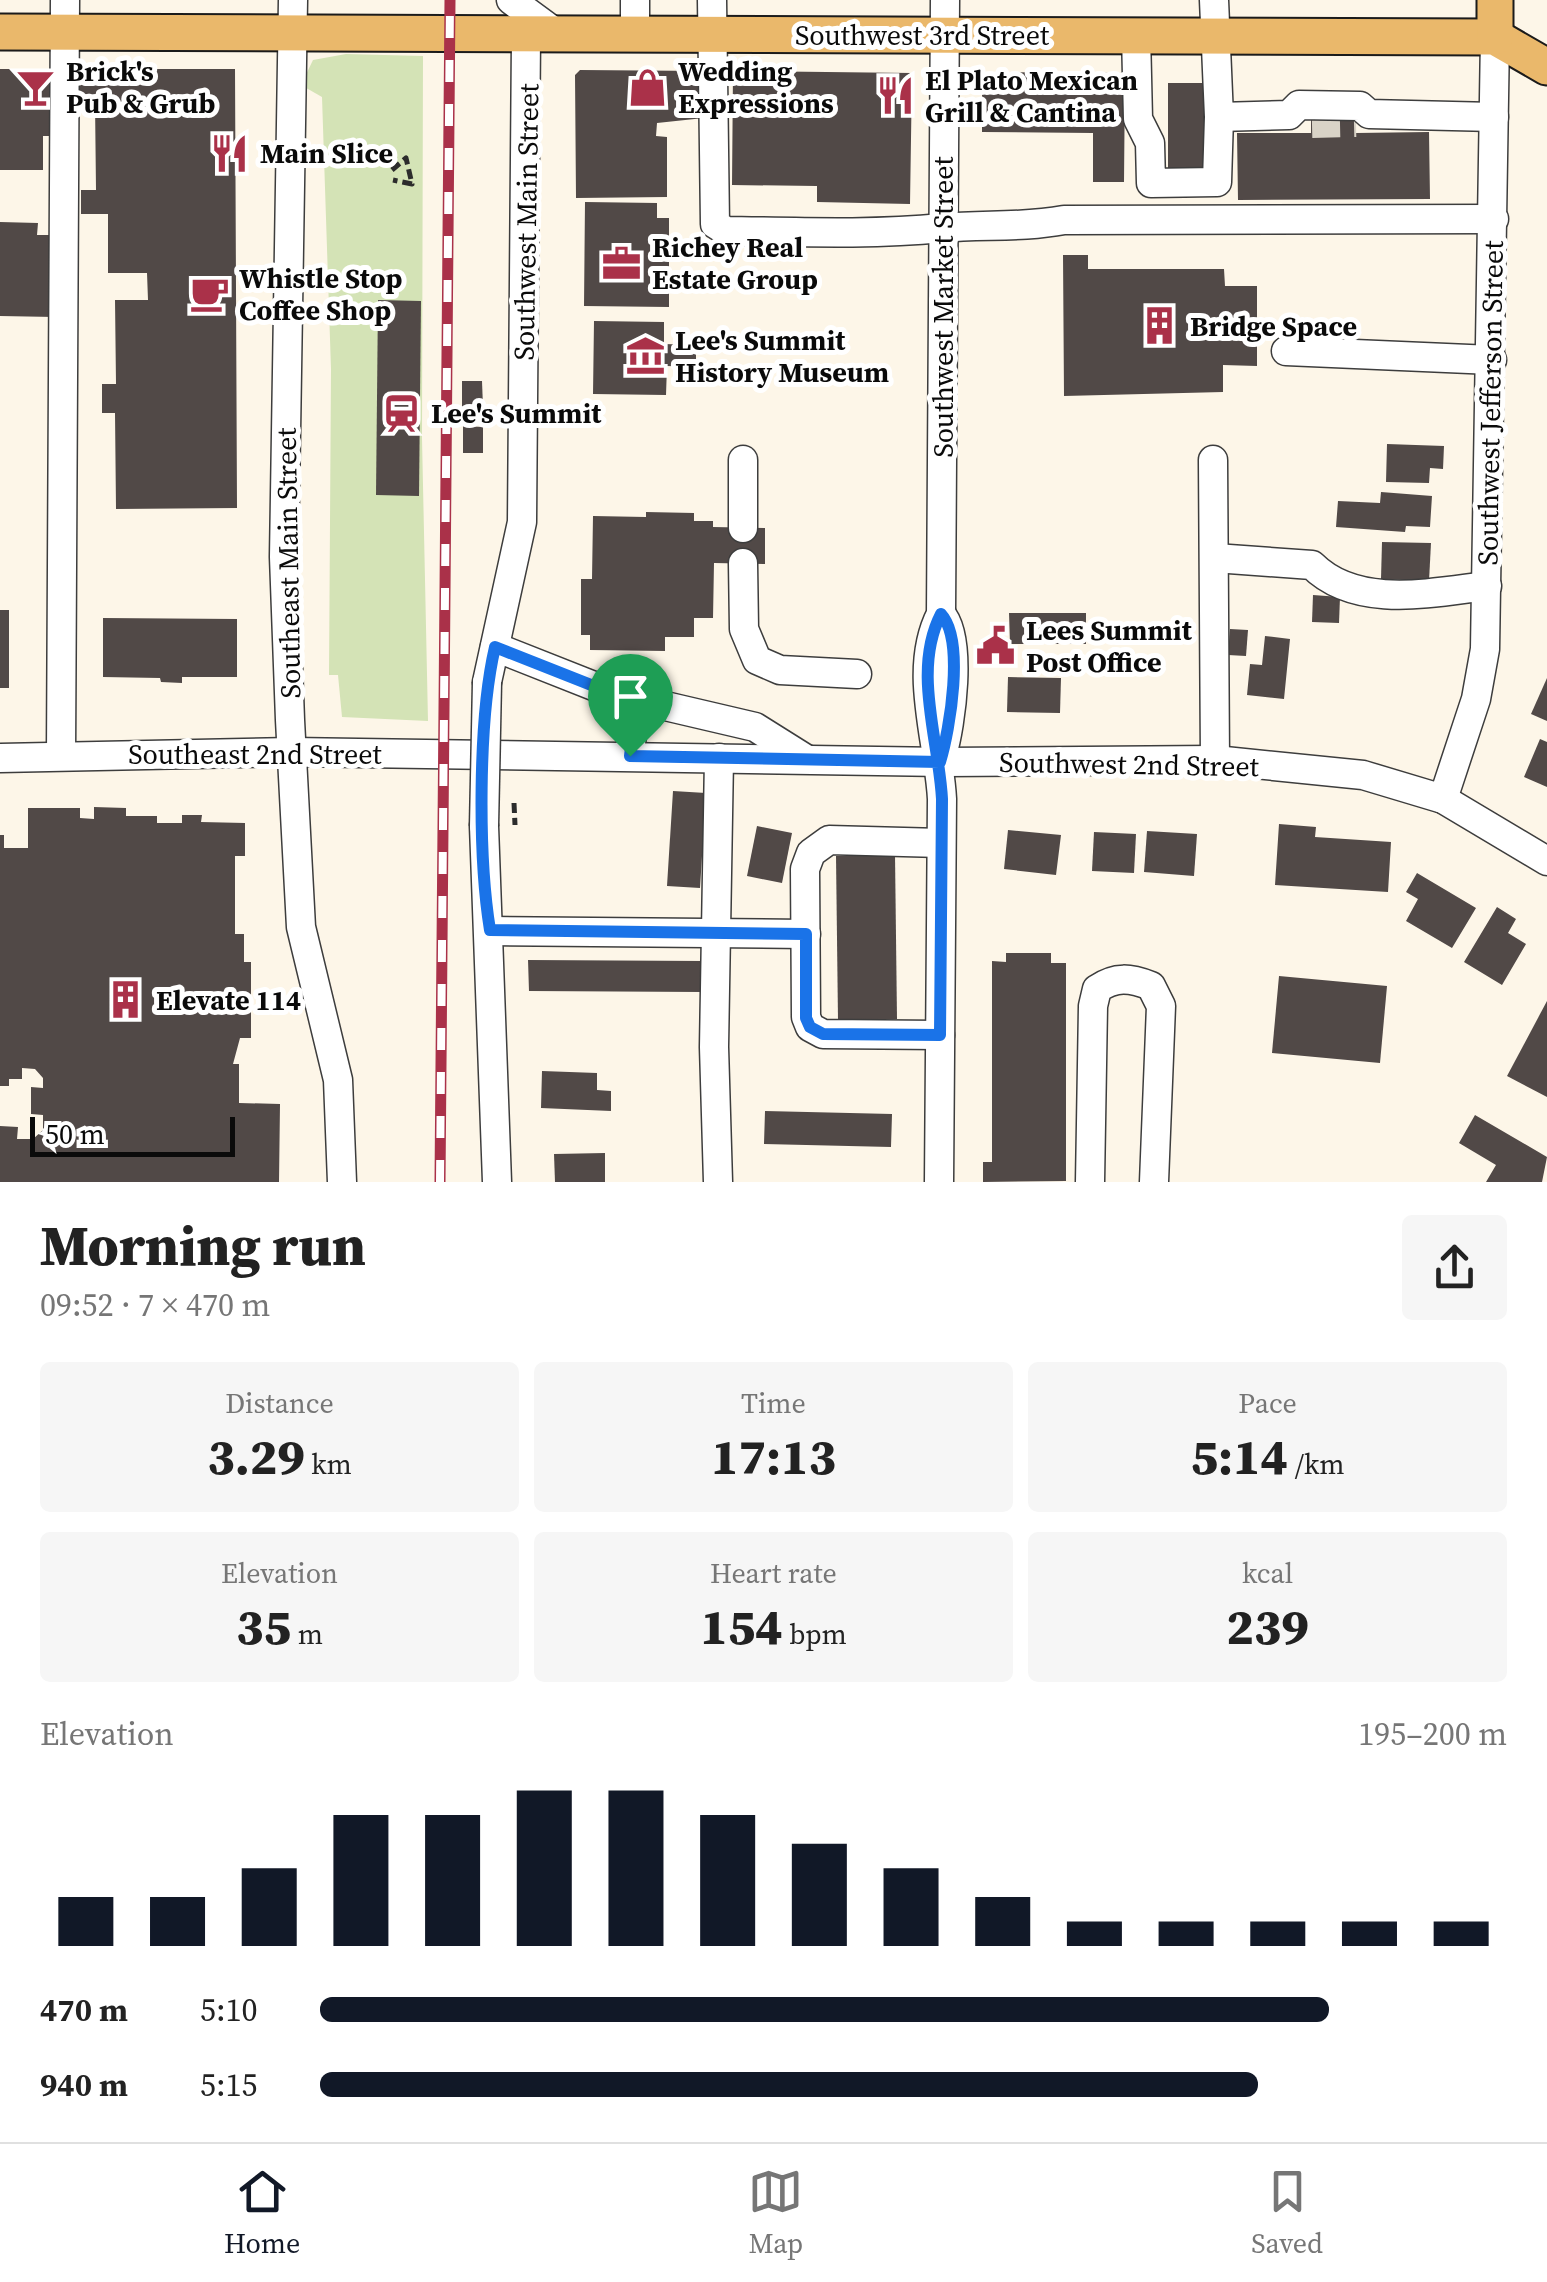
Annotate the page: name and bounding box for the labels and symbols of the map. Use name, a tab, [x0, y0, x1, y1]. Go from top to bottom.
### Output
street label: Southwest 3rd Street	[795, 16, 1050, 54]
place label: Brick's Pub & Grub	[66, 52, 215, 122]
place label: Wedding Expressions	[678, 52, 834, 122]
place label: El Plato Mexican Grill & Cantina	[925, 61, 1138, 131]
bar icon: Brick's Pub & Grub	[15, 66, 57, 108]
shop icon: Wedding Expressions	[627, 66, 669, 108]
restaurant icon: El Plato Mexican Grill & Cantina	[874, 75, 916, 117]
street label: Southwest Main Street	[505, 82, 547, 361]
restaurant icon: Main Slice	[209, 132, 251, 174]
place label: Main Slice	[260, 134, 393, 172]
street label: Southwest Market Street	[924, 156, 962, 458]
place label: Richey Real Estate Group	[652, 228, 818, 298]
street label: Southwest Jefferson Street	[1468, 239, 1512, 566]
office icon: Richey Real Estate Group	[601, 242, 643, 284]
place label: Whistle Stop Coffee Shop	[239, 259, 402, 329]
cafe icon: Whistle Stop Coffee Shop	[188, 273, 230, 315]
building icon: Bridge Space	[1139, 305, 1181, 347]
place label: Bridge Space	[1190, 307, 1357, 345]
place label: Lee's Summit History Museum	[675, 321, 889, 391]
museum icon: Lee's Summit History Museum	[624, 335, 666, 377]
station icon: Lee's Summit	[380, 392, 422, 434]
place label: Lee's Summit	[431, 394, 602, 432]
street label: Southeast Main Street	[267, 426, 309, 699]
place label: Lees Summit Post Office	[1026, 611, 1193, 681]
public building icon: Lees Summit Post Office	[975, 625, 1017, 667]
pin	[588, 654, 673, 757]
street label: Southeast 2nd Street	[128, 735, 383, 773]
street label: Southwest 2nd Street	[999, 743, 1260, 785]
building icon: Elevate 114	[105, 979, 147, 1021]
place label: Elevate 114	[156, 981, 301, 1019]
scale bar	[30, 1112, 235, 1156]

